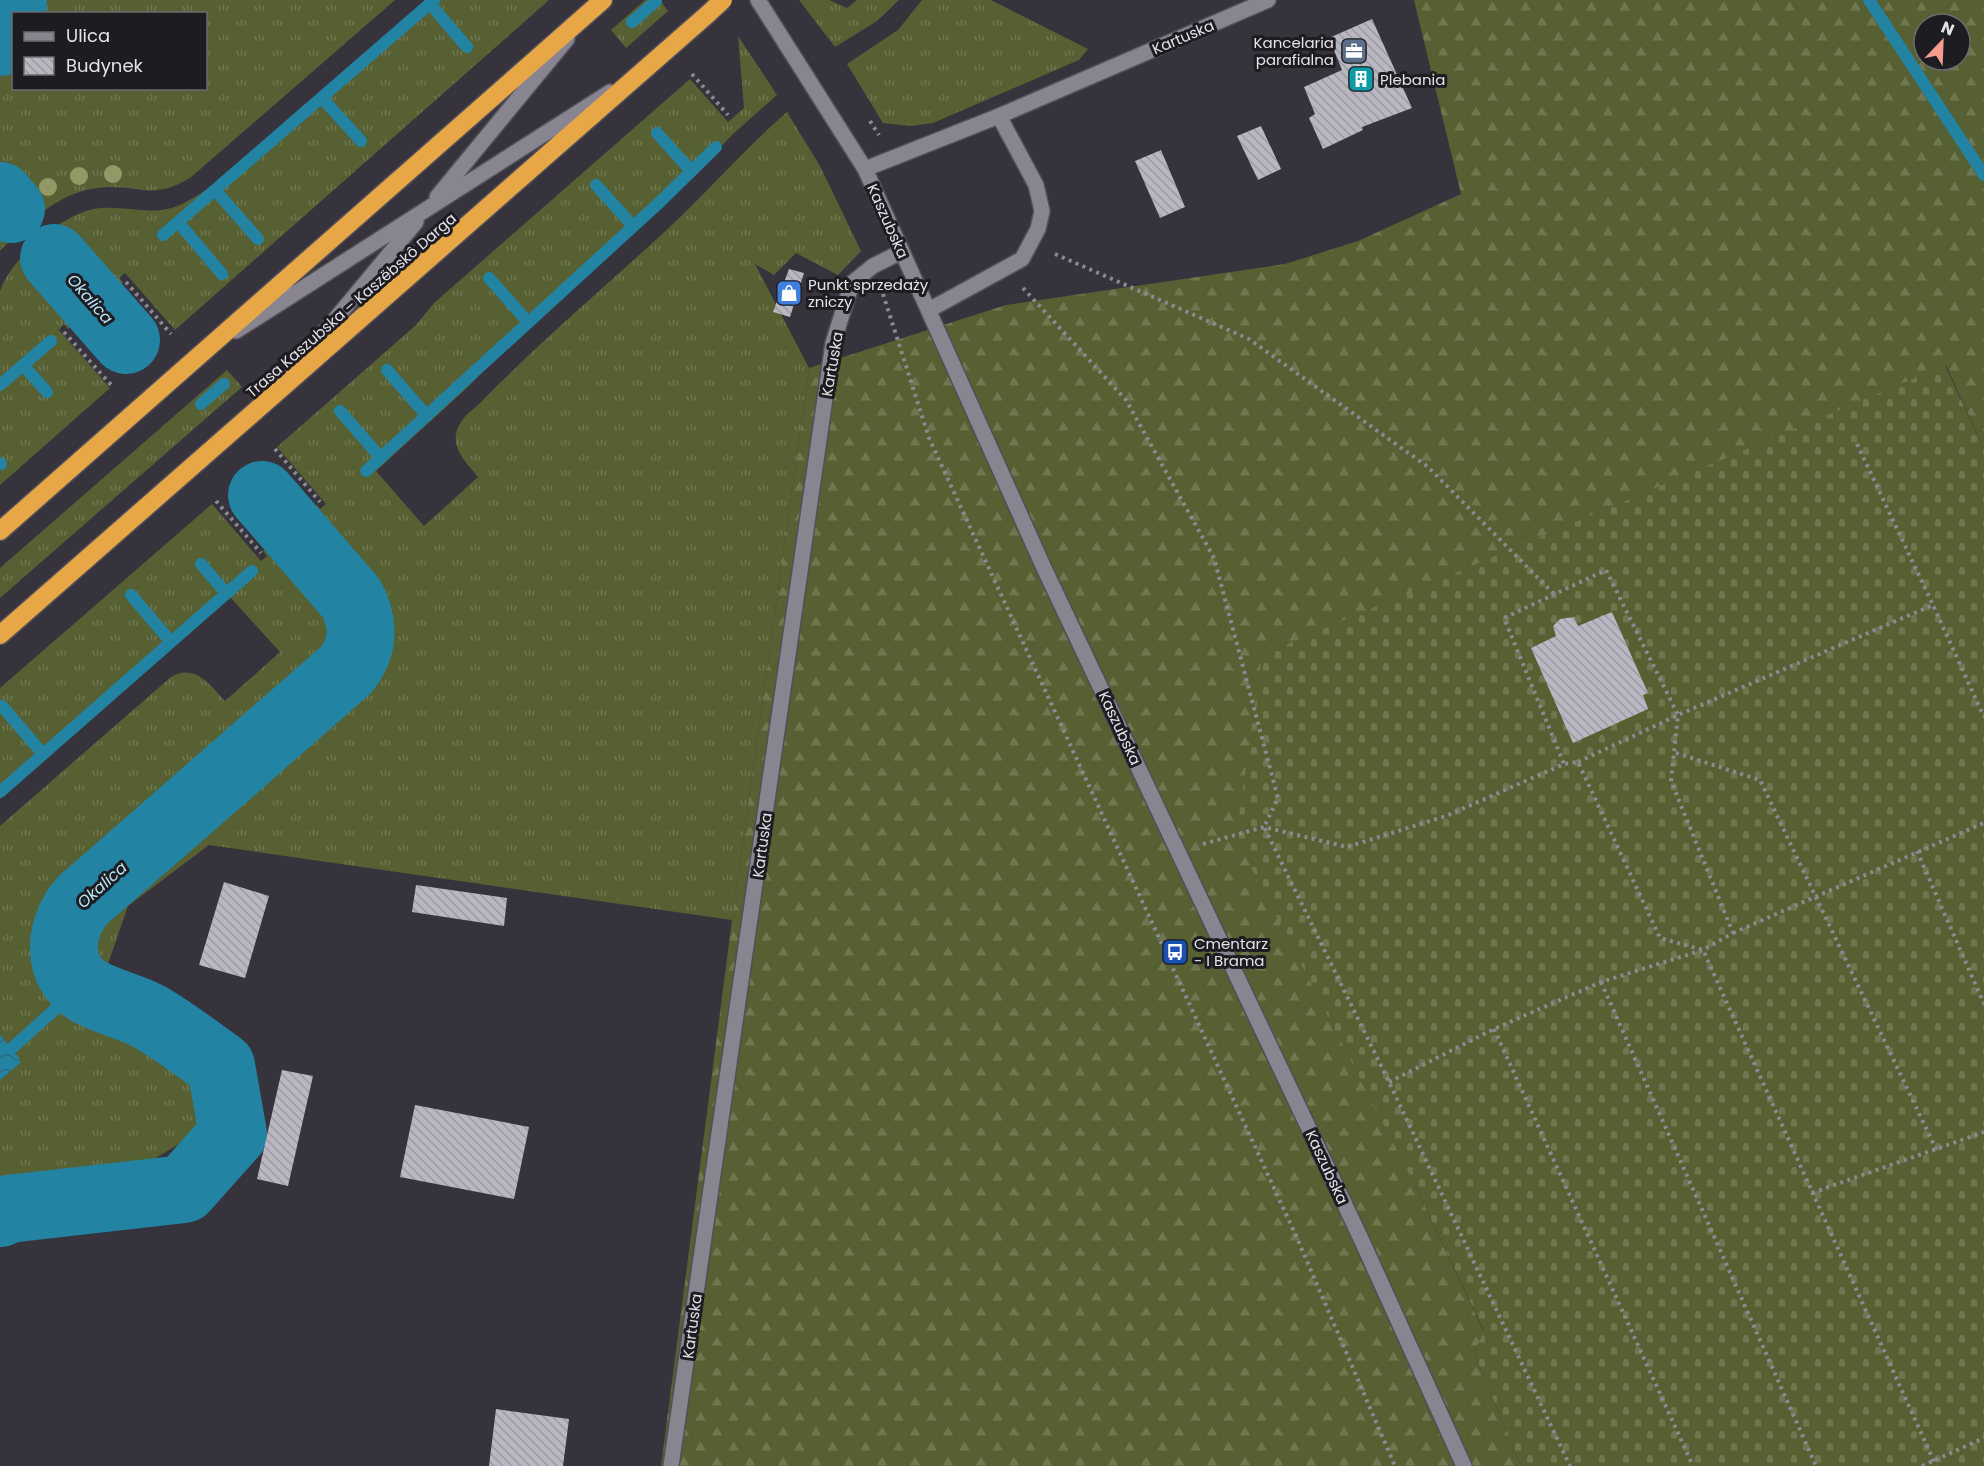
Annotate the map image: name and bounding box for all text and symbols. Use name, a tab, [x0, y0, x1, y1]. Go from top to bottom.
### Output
legend	[12, 12, 207, 90]
north arrow	[1912, 12, 1972, 72]
street label: Kartuska	[1149, 15, 1217, 59]
text: N	[1938, 16, 1958, 42]
text: Ulica	[66, 23, 110, 48]
place label: Kancelaria parafialna	[1254, 32, 1334, 70]
office icon: Kancelaria parafialna	[1339, 36, 1369, 66]
text: Budynek	[66, 53, 144, 78]
building icon: Plebania	[1346, 64, 1376, 94]
place label: Plebania	[1380, 69, 1445, 90]
street label: Kaszubska	[862, 181, 914, 261]
street label: Trasa Kaszubska – Kaszëbskô Darga	[241, 208, 461, 402]
water label: Okalica	[62, 269, 118, 329]
place label: Punkt sprzedaży zniczy	[808, 274, 929, 312]
shop icon: Punkt sprzedaży zniczy	[774, 278, 804, 308]
street label: Kartuska	[816, 330, 848, 398]
street label: Kaszubska	[1094, 688, 1146, 768]
street label: Kartuska	[747, 811, 777, 879]
water label: Okalica	[72, 856, 132, 914]
place label: Cmentarz - I Brama	[1194, 933, 1268, 971]
bus stop icon: Cmentarz - I Brama	[1160, 937, 1190, 967]
street label: Kaszubska	[1301, 1127, 1353, 1207]
street label: Kartuska	[677, 1292, 707, 1360]

